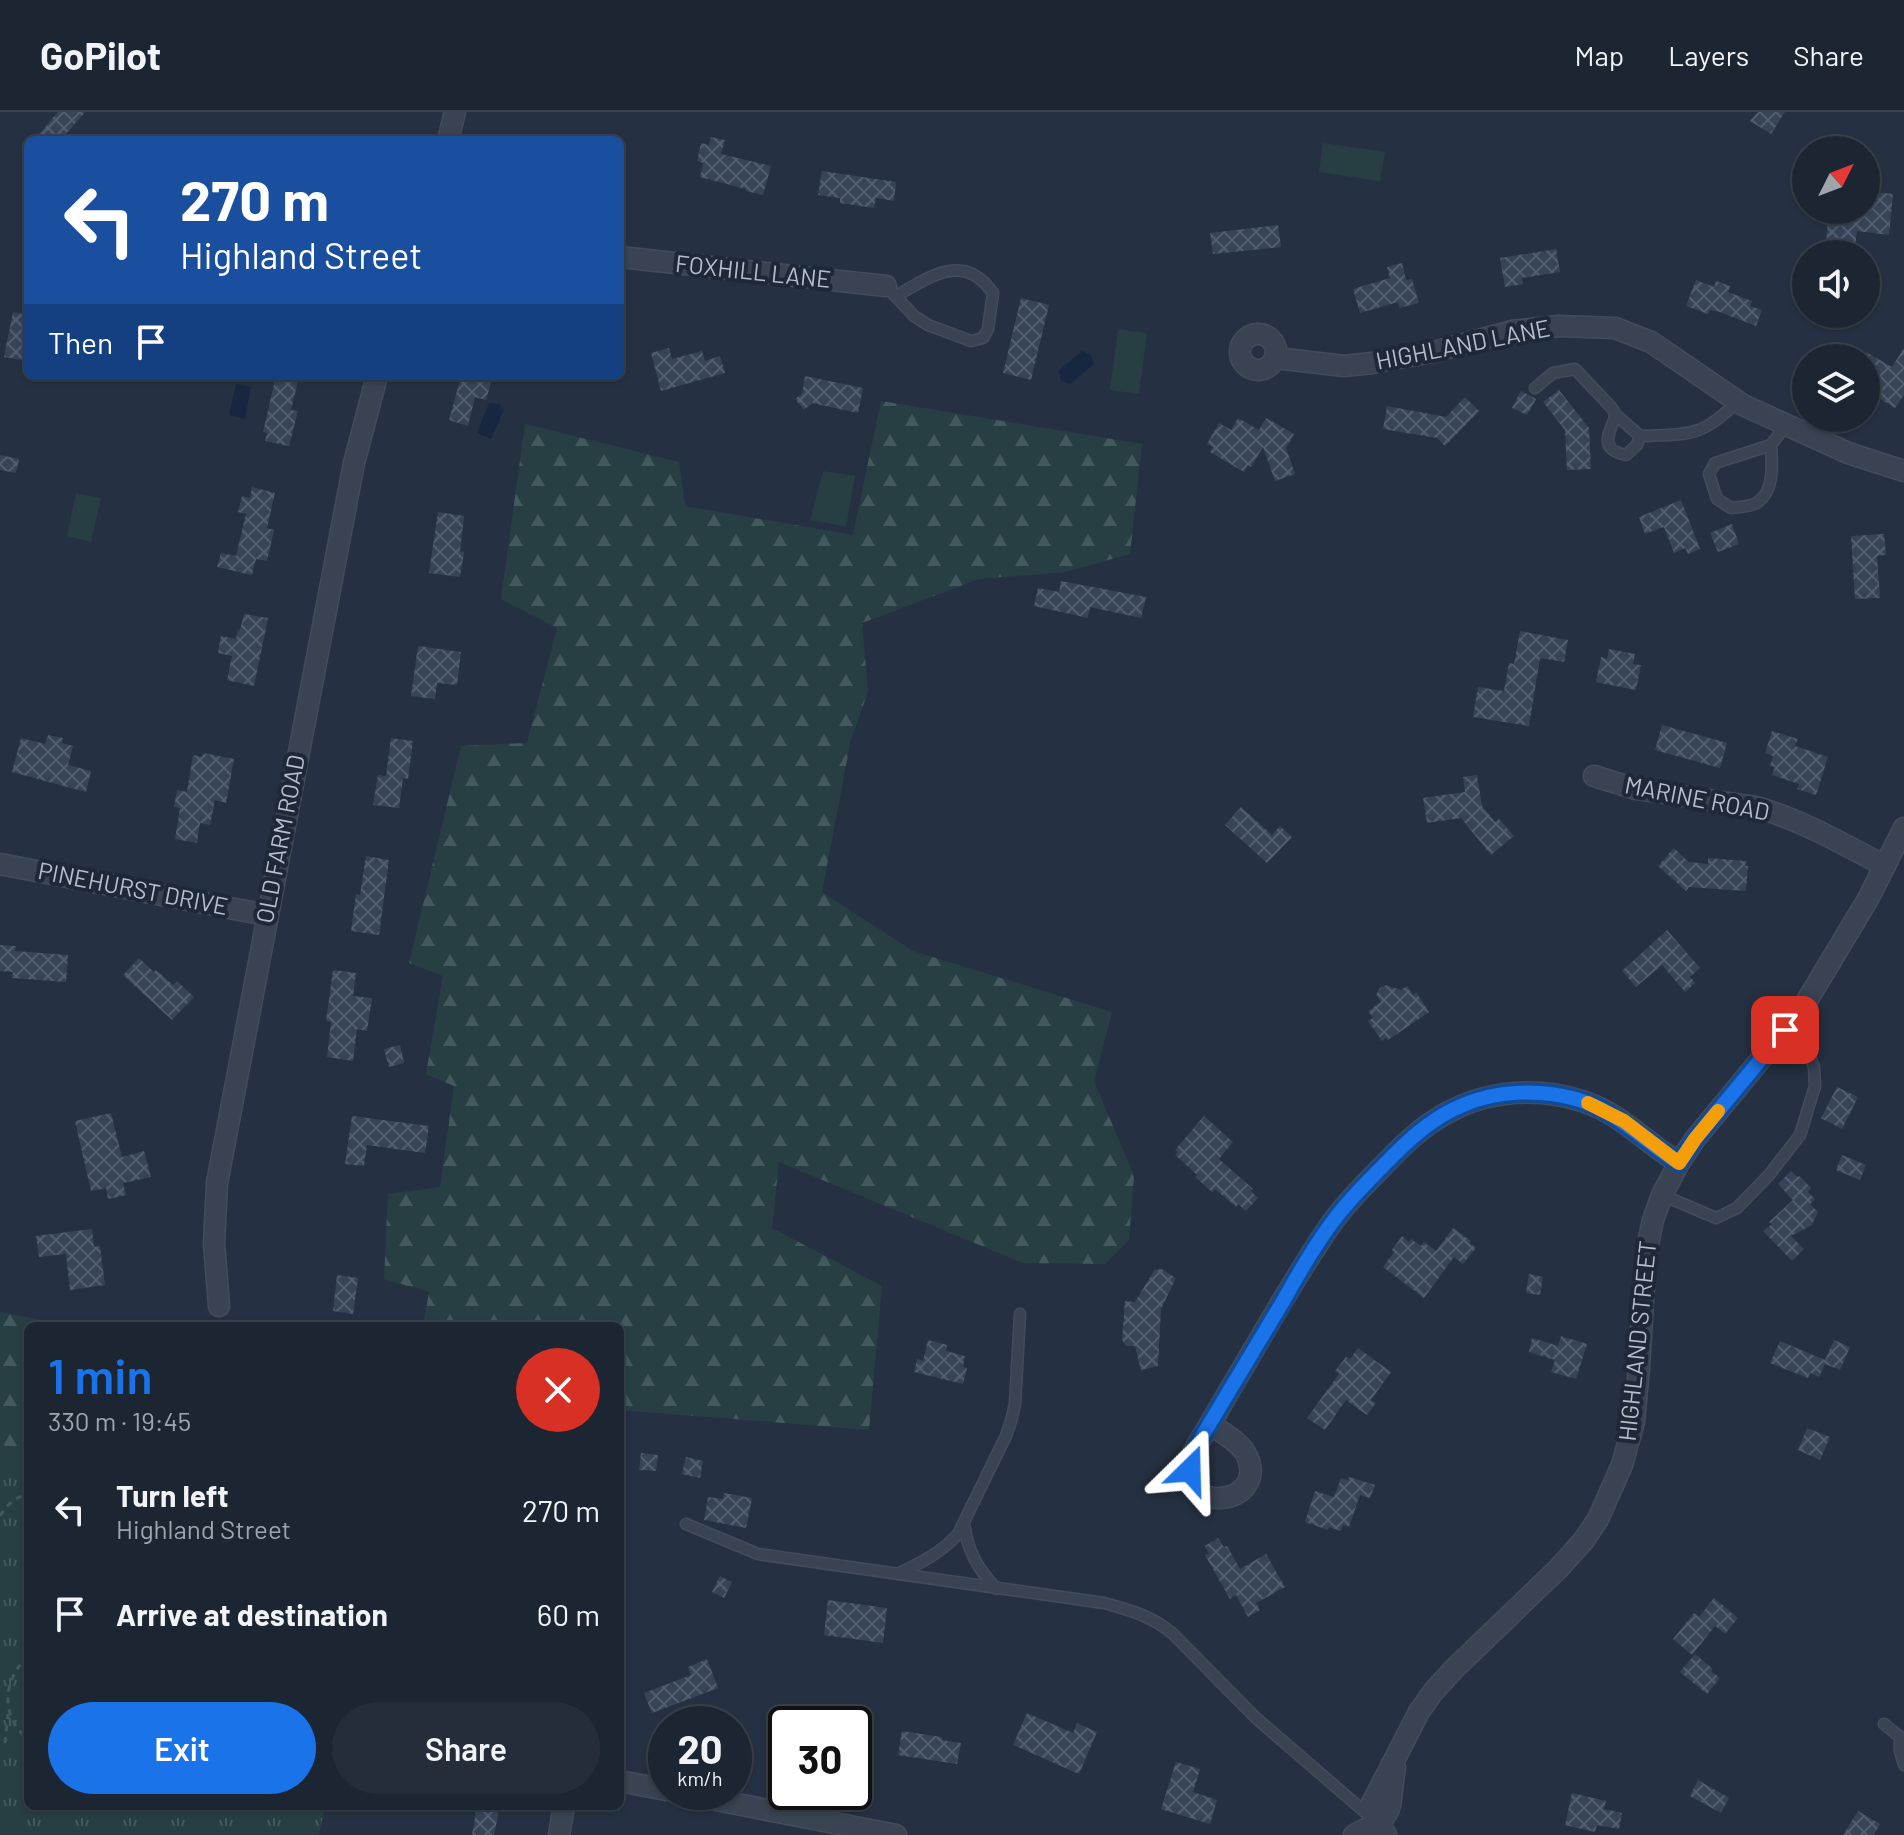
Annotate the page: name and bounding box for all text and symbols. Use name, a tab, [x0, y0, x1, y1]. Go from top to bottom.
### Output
text: GoPilot	[40, 32, 161, 78]
text: Map	[1574, 38, 1624, 72]
text: Layers	[1668, 38, 1749, 72]
text: Share	[1793, 38, 1864, 72]
north arrow	[1792, 136, 1880, 224]
map controls	[1792, 136, 1880, 432]
text: 270 m	[180, 165, 329, 232]
icon: left	[48, 168, 152, 272]
text: Highland Street	[180, 233, 422, 276]
button: sound	[1792, 240, 1880, 328]
street label: FOXHILL LANE	[674, 248, 832, 293]
street label: HIGHLAND LANE	[1373, 312, 1552, 375]
icon: arrive	[129, 320, 173, 364]
text: Then	[48, 324, 113, 360]
button: layers	[1792, 344, 1880, 432]
street label: OLD FARM ROAD	[249, 752, 310, 925]
street label: MARINE ROAD	[1622, 769, 1772, 826]
street label: PINEHURST DRIVE	[36, 855, 231, 920]
pin	[1751, 996, 1819, 1064]
icon: arrive	[1763, 1008, 1807, 1052]
street label: HIGHLAND STREET	[1612, 1239, 1661, 1443]
text: 1 min	[48, 1346, 153, 1404]
button: close	[516, 1348, 600, 1432]
text: 330 m · 19:45	[48, 1405, 191, 1436]
position arrow	[1148, 1428, 1232, 1512]
text: Turn left	[116, 1477, 229, 1513]
icon: left	[48, 1488, 92, 1532]
text: 270 m	[522, 1492, 600, 1528]
text: Highland Street	[116, 1513, 291, 1544]
icon: arrive	[48, 1592, 92, 1636]
text: Arrive at destination	[116, 1596, 388, 1632]
text: 60 m	[537, 1596, 600, 1632]
button: Exit	[48, 1702, 316, 1794]
button: Share	[332, 1702, 600, 1794]
speed limit sign: 30	[768, 1706, 872, 1810]
text: 20	[677, 1724, 723, 1772]
text: km/h	[677, 1766, 723, 1790]

